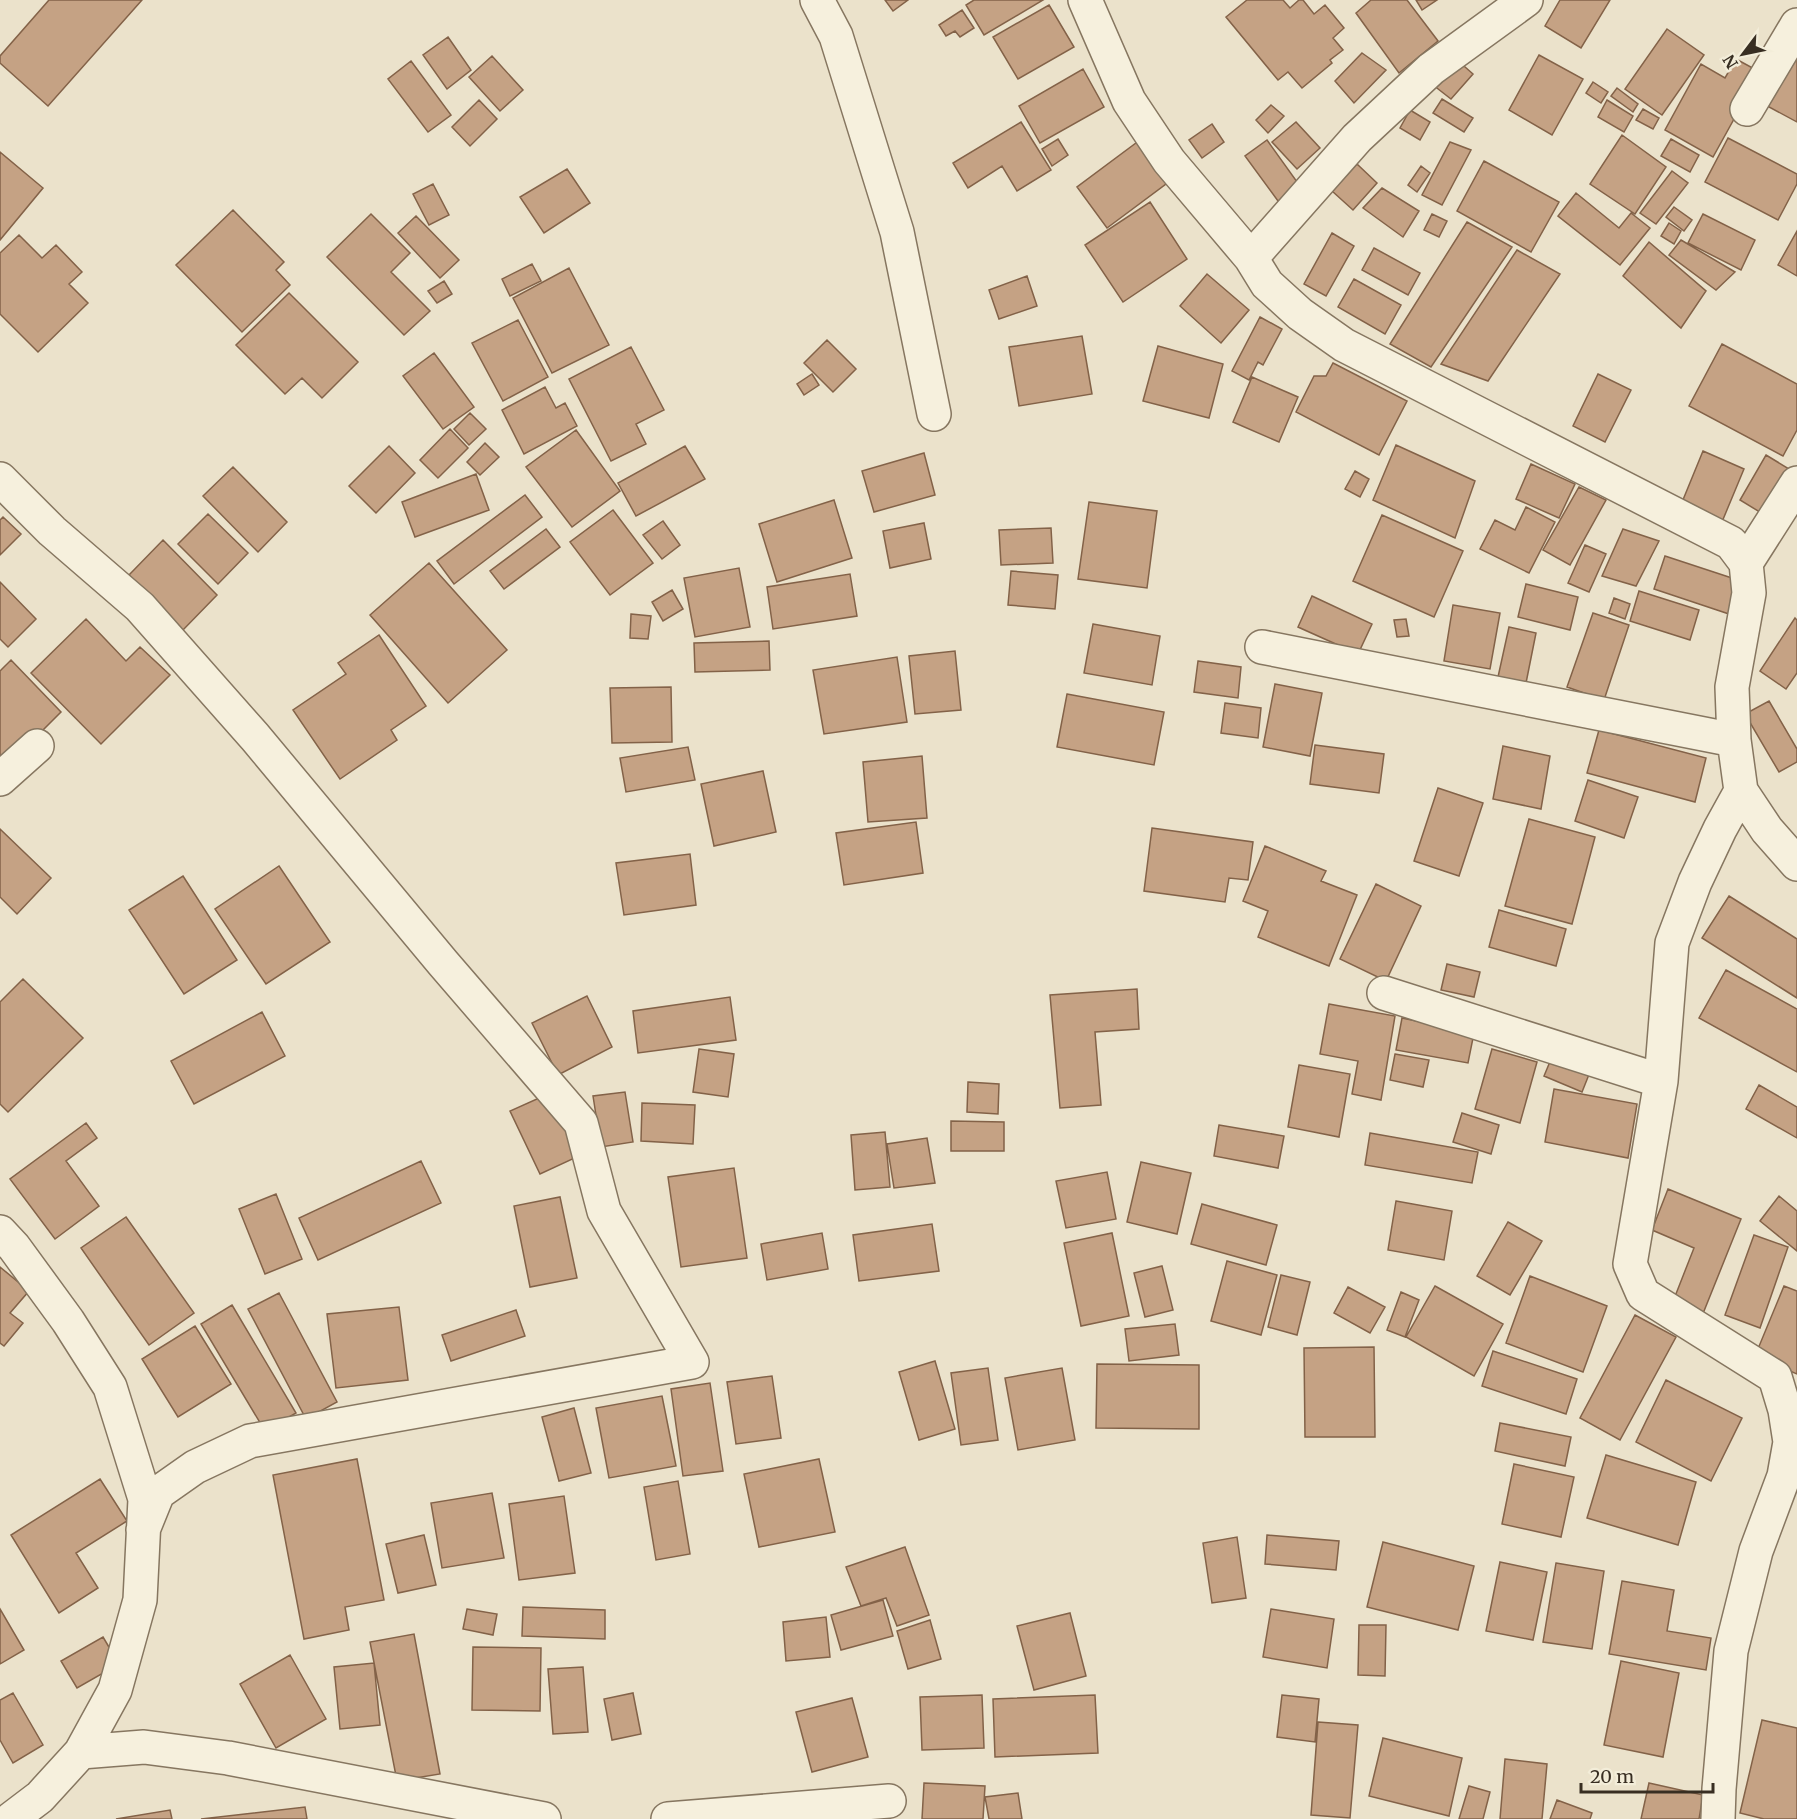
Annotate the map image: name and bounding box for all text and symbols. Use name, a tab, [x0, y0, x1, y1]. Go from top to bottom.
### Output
north arrow	[1713, 24, 1773, 84]
text: N	[1718, 51, 1742, 73]
scale bar	[1581, 1756, 1713, 1794]
text: 20 m	[1590, 1765, 1634, 1788]

